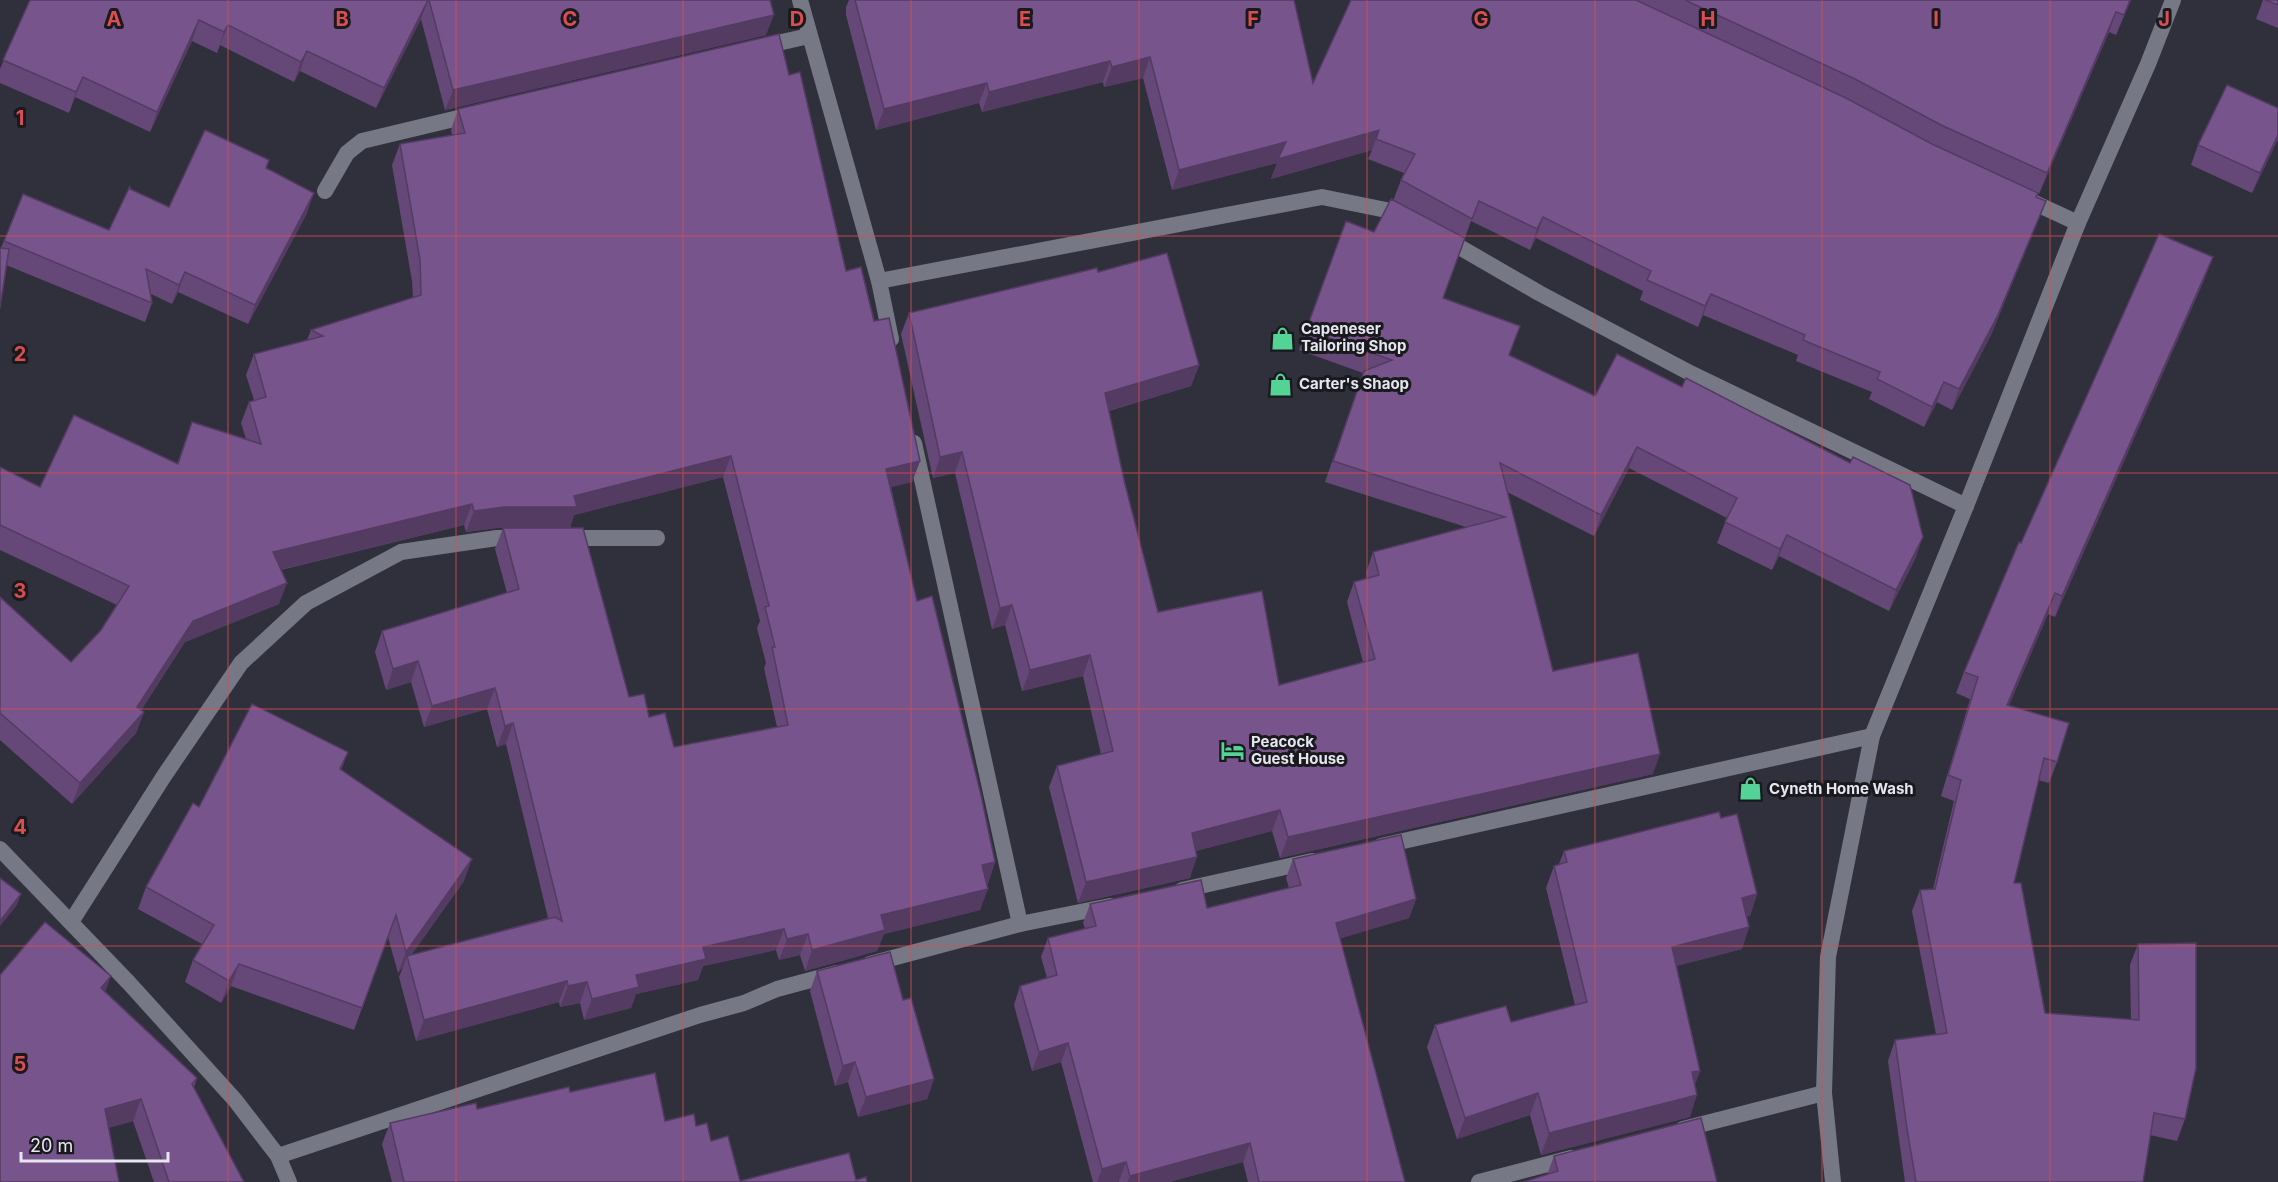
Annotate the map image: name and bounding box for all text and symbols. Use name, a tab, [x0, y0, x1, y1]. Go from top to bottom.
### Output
text: A	[107, 7, 122, 31]
text: B	[335, 7, 349, 31]
text: C	[563, 7, 577, 31]
text: D	[790, 7, 804, 31]
text: E	[1019, 7, 1031, 31]
text: F	[1247, 7, 1259, 31]
text: G	[1473, 7, 1489, 31]
text: H	[1701, 7, 1715, 31]
text: I	[1933, 7, 1939, 31]
text: J	[2158, 7, 2170, 31]
text: 1	[16, 106, 24, 130]
place label: Capeneser Tailoring Shop	[1301, 319, 1406, 355]
shop icon: Capeneser Tailoring Shop	[1270, 325, 1296, 351]
text: 2	[14, 342, 26, 366]
shop icon: Carter's Shaop	[1268, 371, 1294, 397]
place label: Carter's Shaop	[1299, 374, 1409, 393]
text: 3	[14, 579, 26, 603]
place label: Peacock Guest House	[1251, 732, 1345, 768]
hotel icon: Peacock Guest House	[1220, 738, 1246, 764]
shop icon: Cyneth Home Wash	[1738, 776, 1764, 802]
place label: Cyneth Home Wash	[1769, 779, 1914, 798]
text: 4	[13, 815, 27, 839]
text: 5	[14, 1052, 26, 1076]
scale bar	[21, 1125, 168, 1163]
text: 20 m	[30, 1135, 73, 1156]

